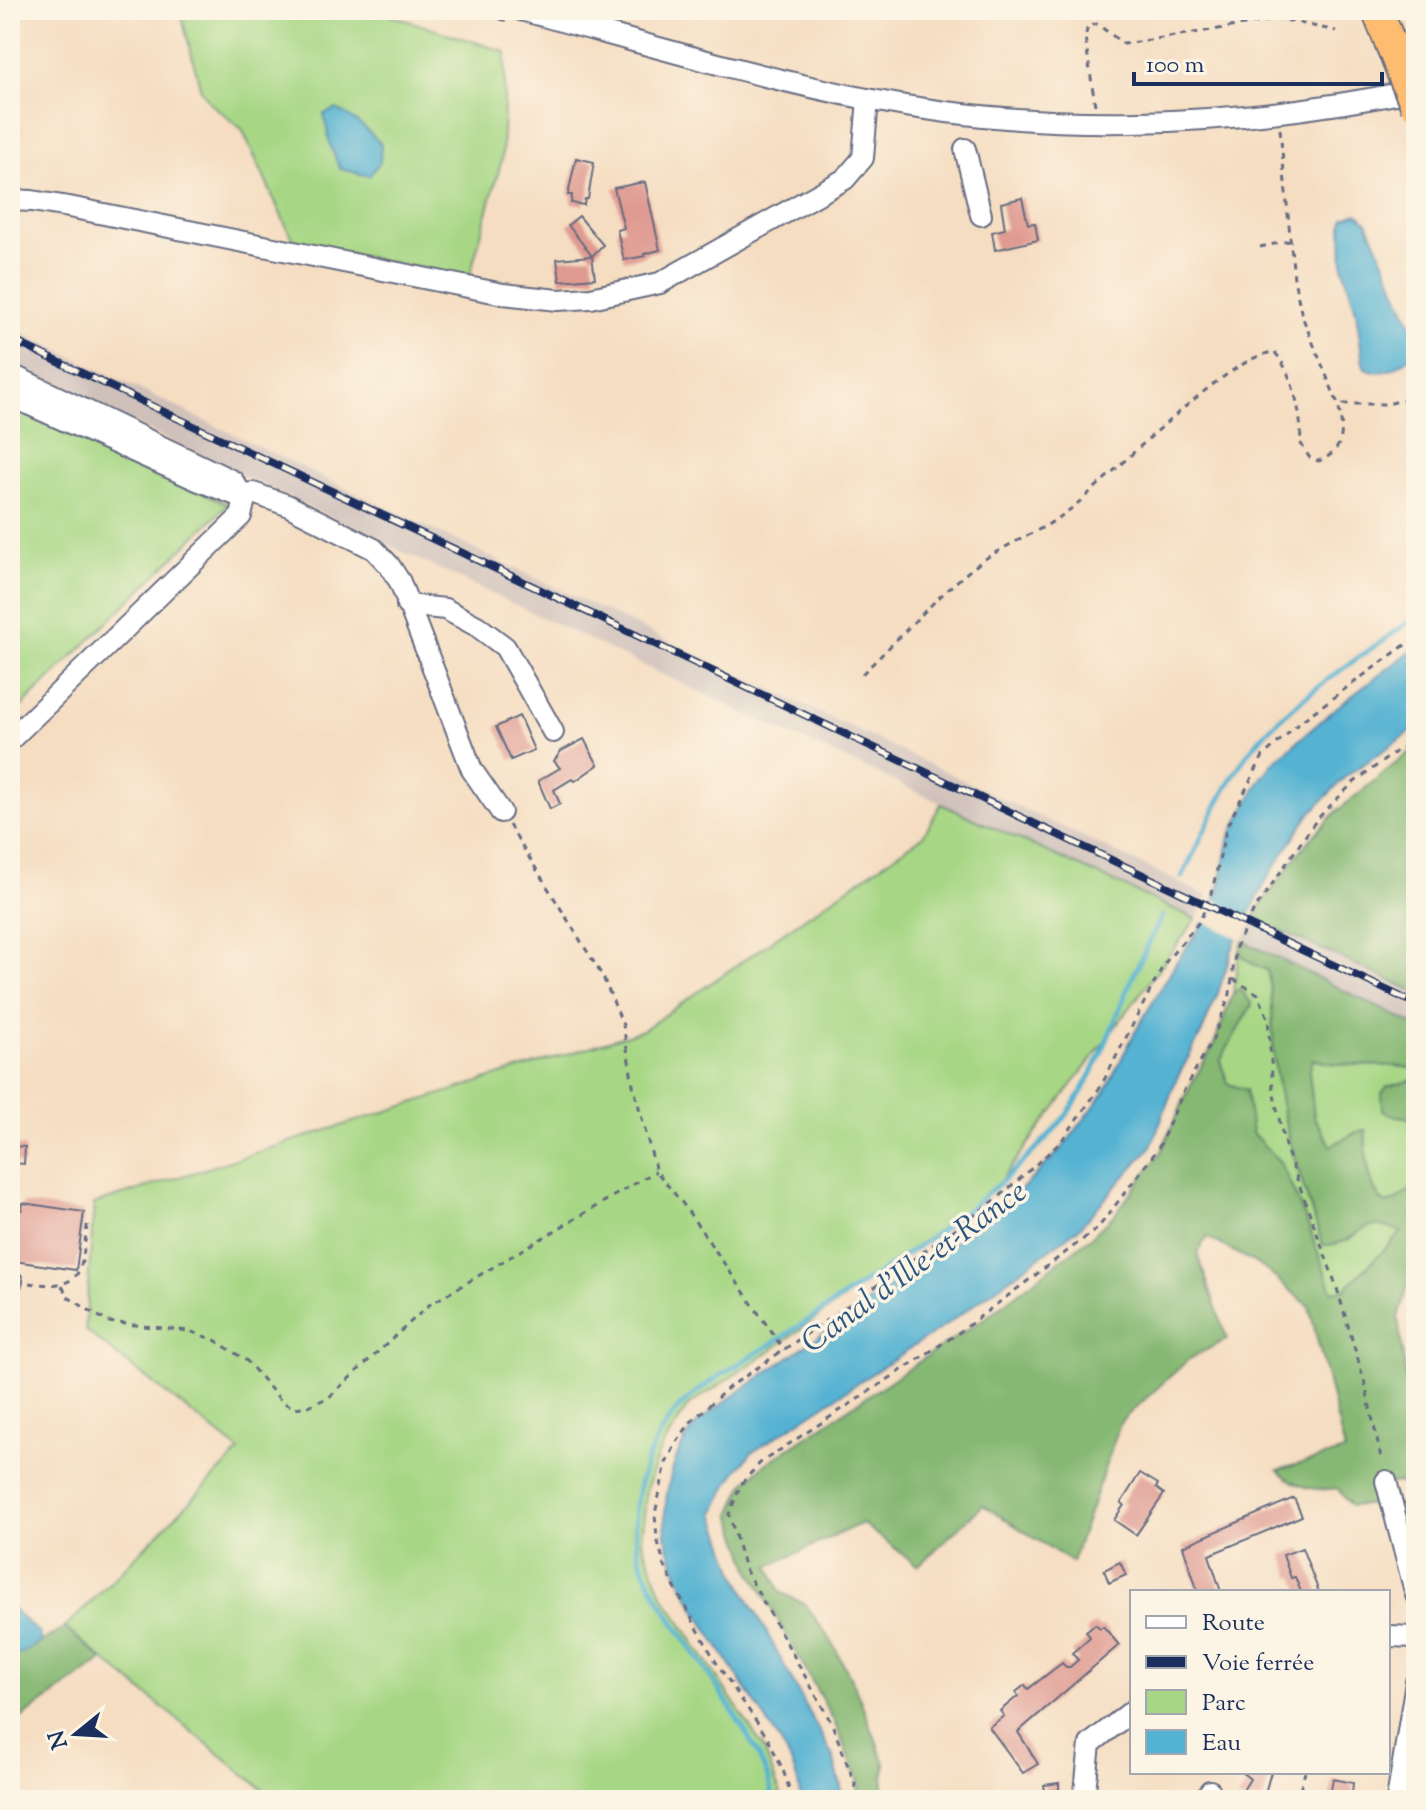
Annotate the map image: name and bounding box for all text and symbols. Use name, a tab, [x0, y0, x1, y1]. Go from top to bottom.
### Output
scale bar	[1134, 36, 1382, 86]
text: 100 m	[1146, 49, 1204, 83]
water label: Canal d'Ille-et-Rance	[793, 1170, 1037, 1366]
legend	[1130, 1590, 1390, 1774]
text: Route	[1202, 1607, 1265, 1641]
text: Voie ferrée	[1202, 1647, 1315, 1681]
text: Parc	[1202, 1687, 1246, 1721]
north arrow	[36, 1694, 116, 1774]
text: N	[42, 1726, 78, 1753]
text: Eau	[1202, 1727, 1241, 1761]

